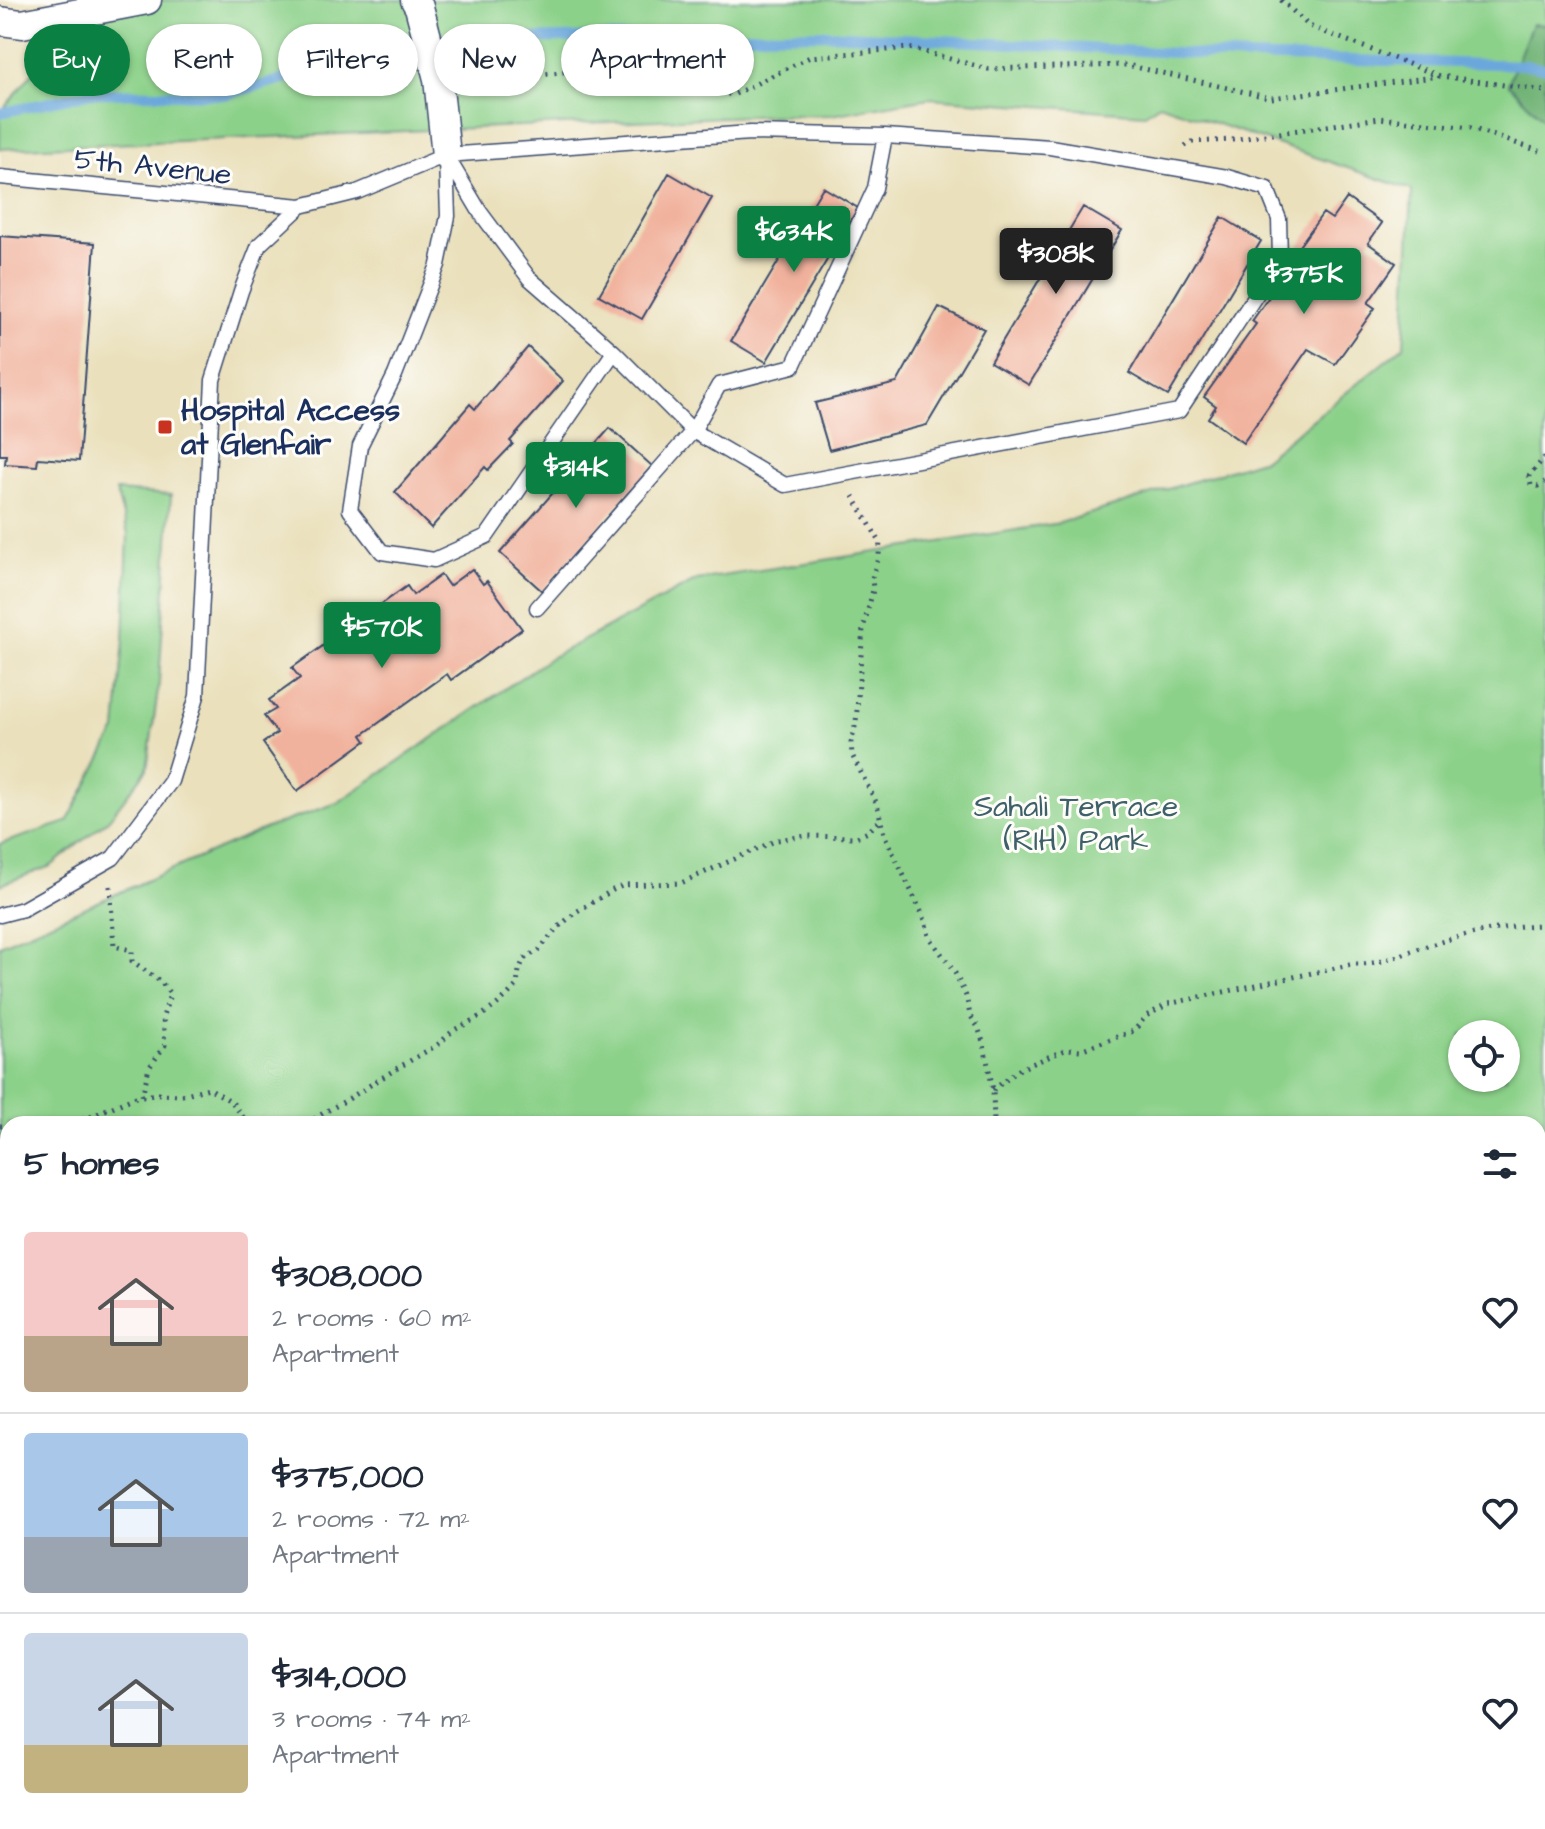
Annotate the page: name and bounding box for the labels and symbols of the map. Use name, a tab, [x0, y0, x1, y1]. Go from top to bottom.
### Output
street label: 5th Avenue	[72, 138, 234, 196]
pin: $634K	[738, 206, 850, 274]
pin: $308K	[1000, 228, 1112, 296]
pin: $375K	[1248, 248, 1360, 316]
place label: Hospital Access at Glenfair	[181, 390, 400, 466]
marker: Hospital Access at Glenfair	[156, 418, 174, 436]
pin: $314K	[520, 442, 632, 510]
pin: $570K	[326, 602, 438, 670]
park label: Sahali Terrace (RIH) Park	[974, 786, 1178, 862]

